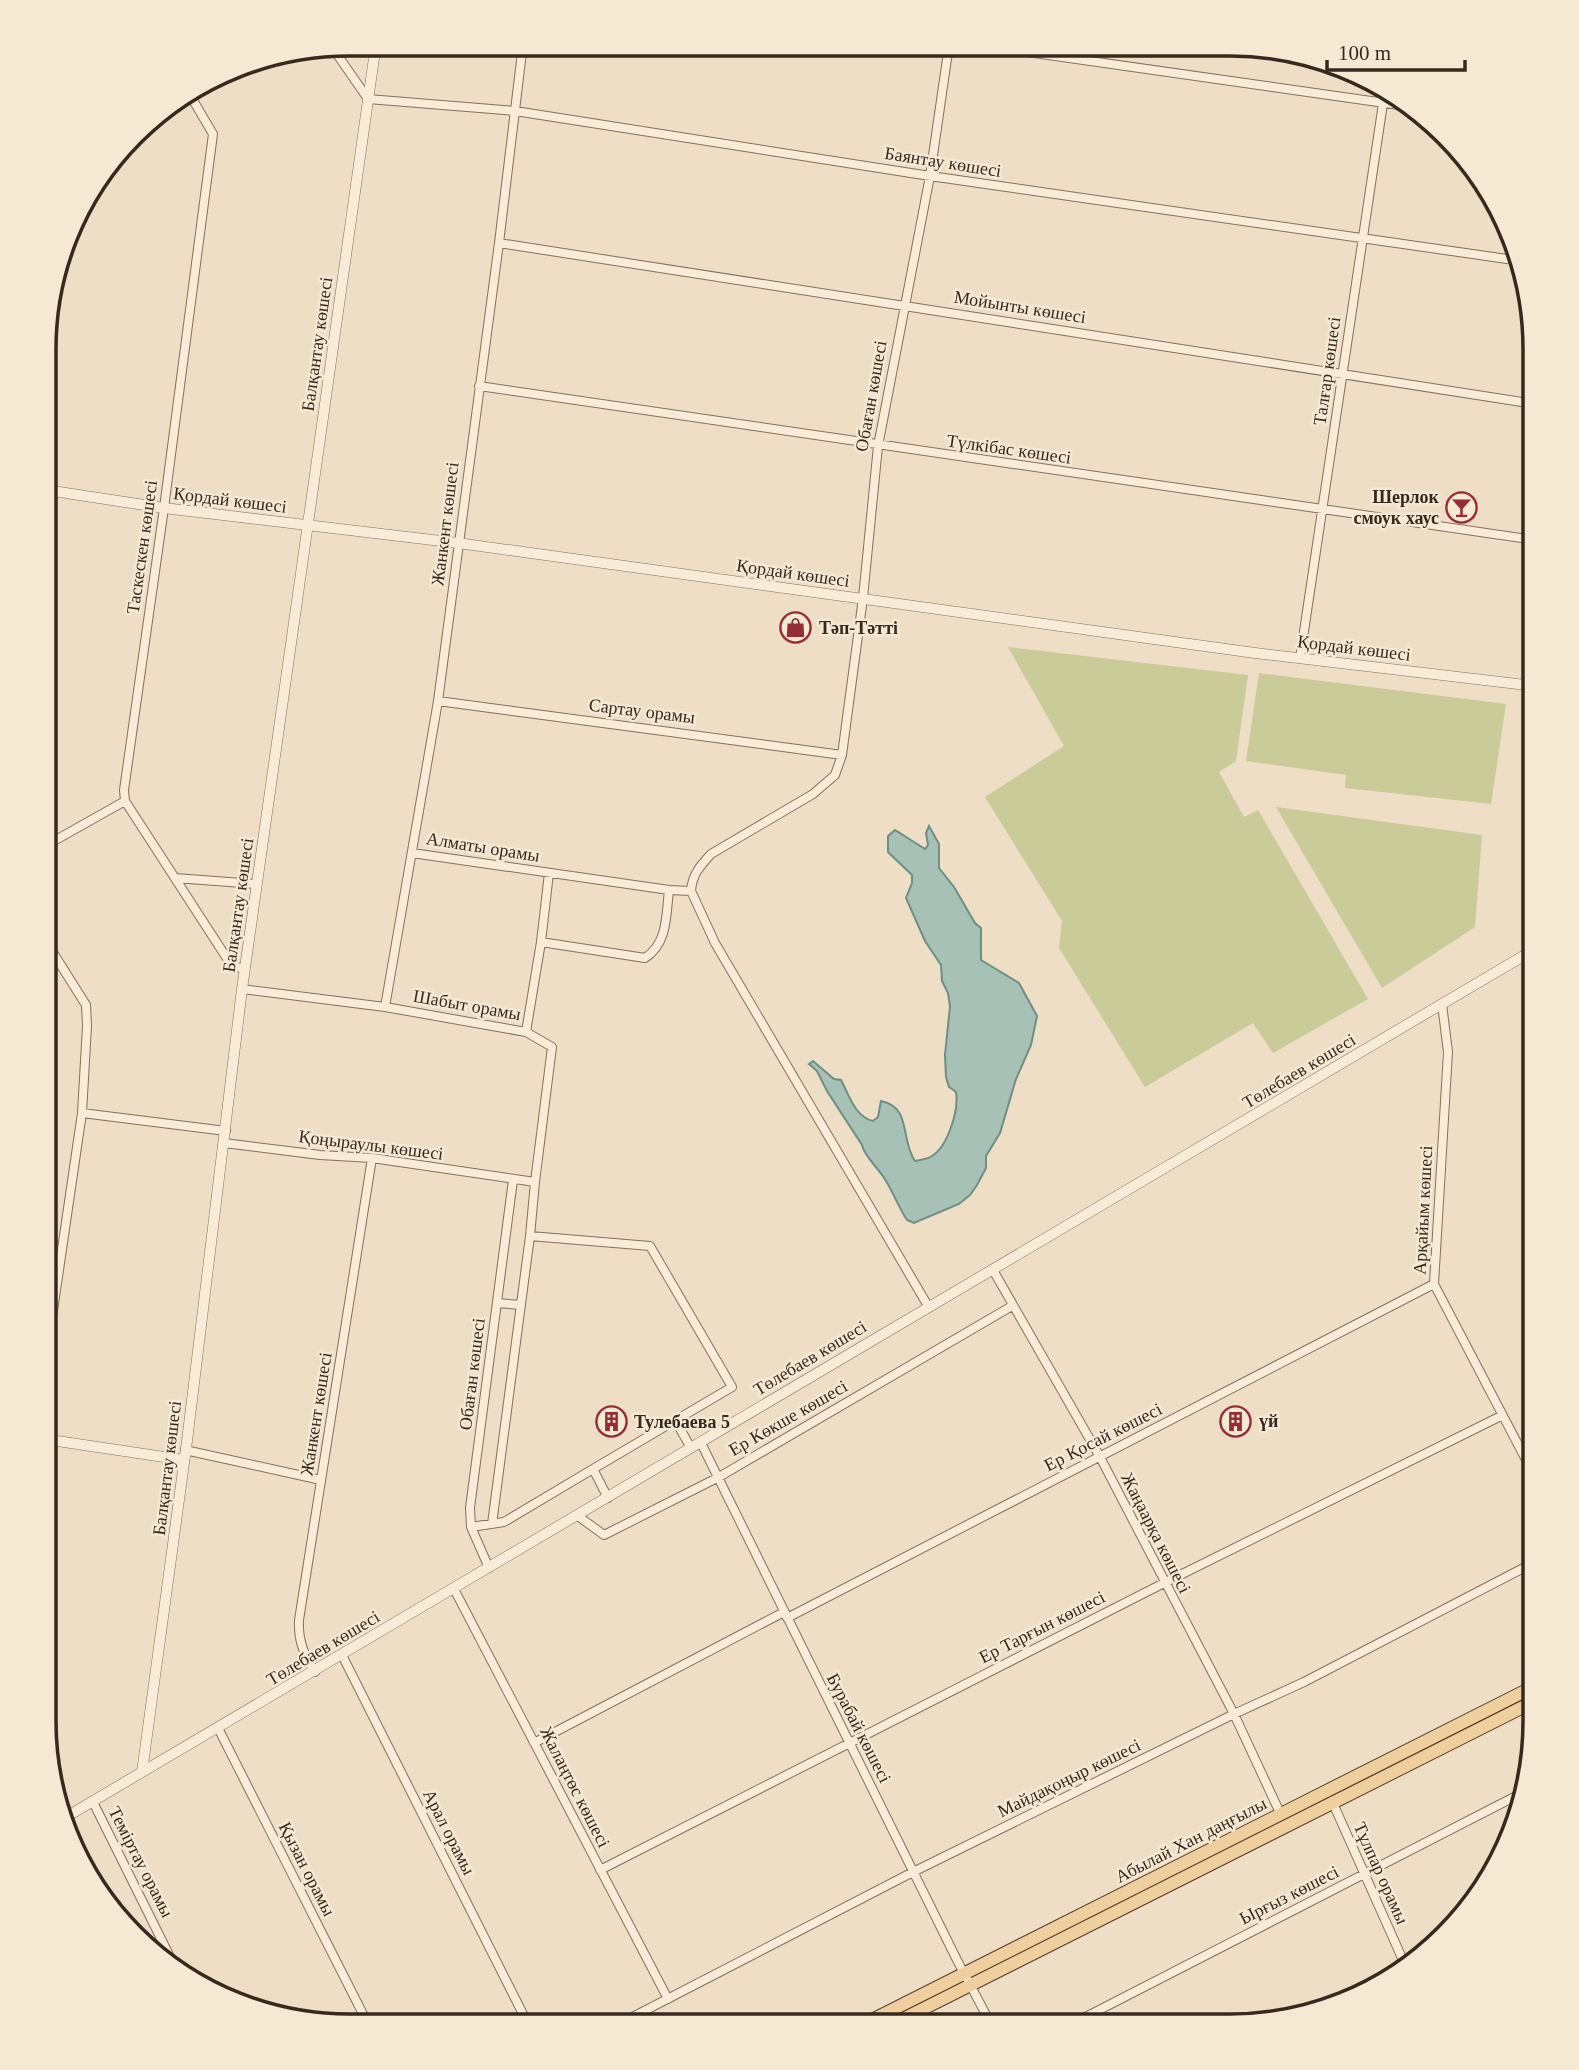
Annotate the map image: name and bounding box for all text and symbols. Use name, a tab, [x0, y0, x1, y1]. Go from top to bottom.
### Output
scale bar	[1327, 28, 1465, 72]
text: 100 m	[1338, 41, 1391, 65]
street label: Баянтау көшесі	[883, 143, 1003, 181]
street label: Балқантау көшесі	[298, 276, 336, 412]
street label: Мойынты көшесі	[953, 287, 1087, 327]
street label: Талғар көшесі	[1309, 315, 1345, 427]
street label: Обаған көшесі	[851, 339, 891, 453]
street label: Түлкібас көшесі	[946, 430, 1072, 468]
street label: Жанкент көшесі	[427, 461, 463, 587]
street label: Таскескен көшесі	[123, 479, 161, 615]
street label: Қордай көшесі	[172, 483, 288, 517]
place label: Шерлок смоук хаус	[1354, 487, 1440, 528]
bar icon: Шерлок смоук хаус	[1445, 490, 1479, 524]
street label: Қордай көшесі	[735, 555, 851, 591]
shop icon: Тәп-Тәтті	[779, 611, 813, 645]
place label: Тәп-Тәтті	[819, 618, 898, 638]
street label: Қордай көшесі	[1296, 631, 1412, 665]
street label: Сартау орамы	[588, 695, 696, 727]
street label: Алматы орамы	[425, 828, 541, 866]
street label: Балқантау көшесі	[219, 837, 257, 973]
street label: Шабыт орамы	[411, 986, 523, 1024]
street label: Төлебаев көшесі	[1239, 1029, 1359, 1113]
street label: Қоңыраулы көшесі	[298, 1126, 444, 1164]
street label: Арқайым көшесі	[1410, 1145, 1436, 1275]
street label: Төлебаев көшесі	[750, 1316, 870, 1400]
street label: Обаған көшесі	[455, 1317, 489, 1431]
street label: Жанкент көшесі	[296, 1351, 336, 1477]
street label: Ер Көкше көшесі	[725, 1376, 851, 1460]
street label: Ер Қосай көшесі	[1041, 1399, 1165, 1475]
street label: Балқантау көшесі	[149, 1400, 185, 1536]
building icon: үй	[1219, 1404, 1253, 1438]
building icon: Тулебаева 5	[594, 1405, 628, 1439]
place label: үй	[1259, 1411, 1278, 1431]
place label: Тулебаева 5	[634, 1412, 730, 1432]
street label: Жаңаарқа көшесі	[1117, 1469, 1195, 1597]
street label: Ер Тарғын көшесі	[976, 1587, 1108, 1667]
street label: Төлебаев көшесі	[263, 1606, 383, 1690]
street label: Бурабай көшесі	[823, 1670, 895, 1786]
street label: Жалаңтөс көшесі	[536, 1723, 614, 1851]
street label: Майдақоңыр көшесі	[994, 1735, 1144, 1821]
street label: Арал орамы	[419, 1786, 479, 1878]
street label: Абылай Хан даңғылы	[1112, 1793, 1270, 1887]
street label: Теміртау орамы	[104, 1803, 178, 1921]
street label: Қызан орамы	[275, 1819, 339, 1919]
street label: Тұлпар орамы	[1350, 1819, 1412, 1927]
street label: Ырғыз көшесі	[1236, 1861, 1342, 1929]

